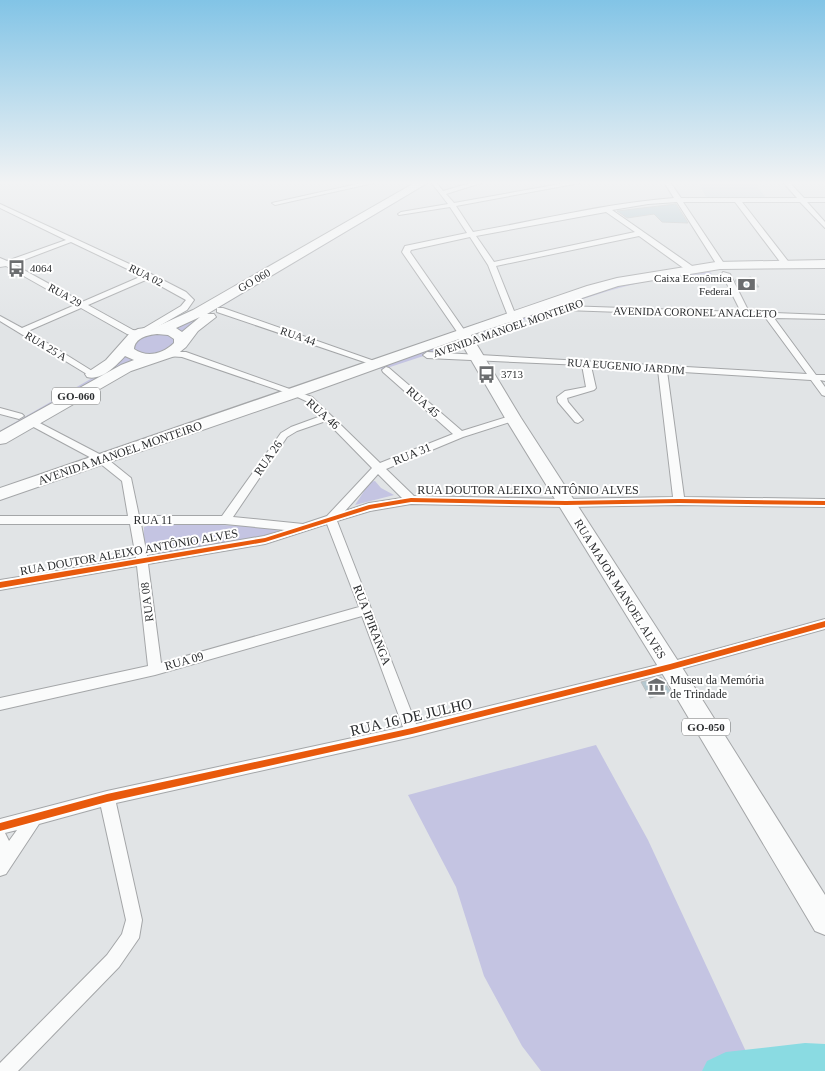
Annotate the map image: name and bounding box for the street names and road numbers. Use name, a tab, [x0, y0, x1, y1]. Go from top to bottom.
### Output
street label: RUA 02	[127, 262, 165, 288]
street label: GO 060	[236, 266, 273, 294]
street label: RUA 29	[46, 281, 84, 309]
street label: AVENIDA MANOEL MONTEIRO	[431, 297, 585, 359]
street label: AVENIDA CORONEL ANACLETO	[613, 305, 777, 319]
street label: RUA 44	[279, 324, 318, 348]
street label: RUA 25 A	[23, 329, 69, 363]
street label: RUA EUGENIO JARDIM	[567, 356, 685, 376]
street label: RUA 45	[403, 384, 443, 420]
road number: GO-060	[52, 388, 100, 404]
street label: RUA 46	[303, 396, 343, 432]
street label: AVENIDA MANOEL MONTEIRO	[36, 418, 204, 488]
street label: RUA 26	[251, 438, 285, 478]
street label: RUA 31	[391, 440, 433, 468]
street label: RUA DOUTOR ALEIXO ANTÔNIO ALVES	[417, 483, 639, 497]
street label: RUA 11	[133, 513, 173, 527]
street label: RUA MAJOR MANOEL ALVES	[571, 517, 669, 661]
street label: RUA DOUTOR ALEIXO ANTÔNIO ALVES	[19, 526, 239, 578]
street label: RUA 08	[138, 581, 156, 623]
street label: RUA IPIRANGA	[350, 583, 394, 667]
street label: RUA 09	[163, 649, 205, 673]
street label: RUA 16 DE JULHO	[349, 695, 474, 739]
road number: GO-050	[682, 719, 730, 736]

